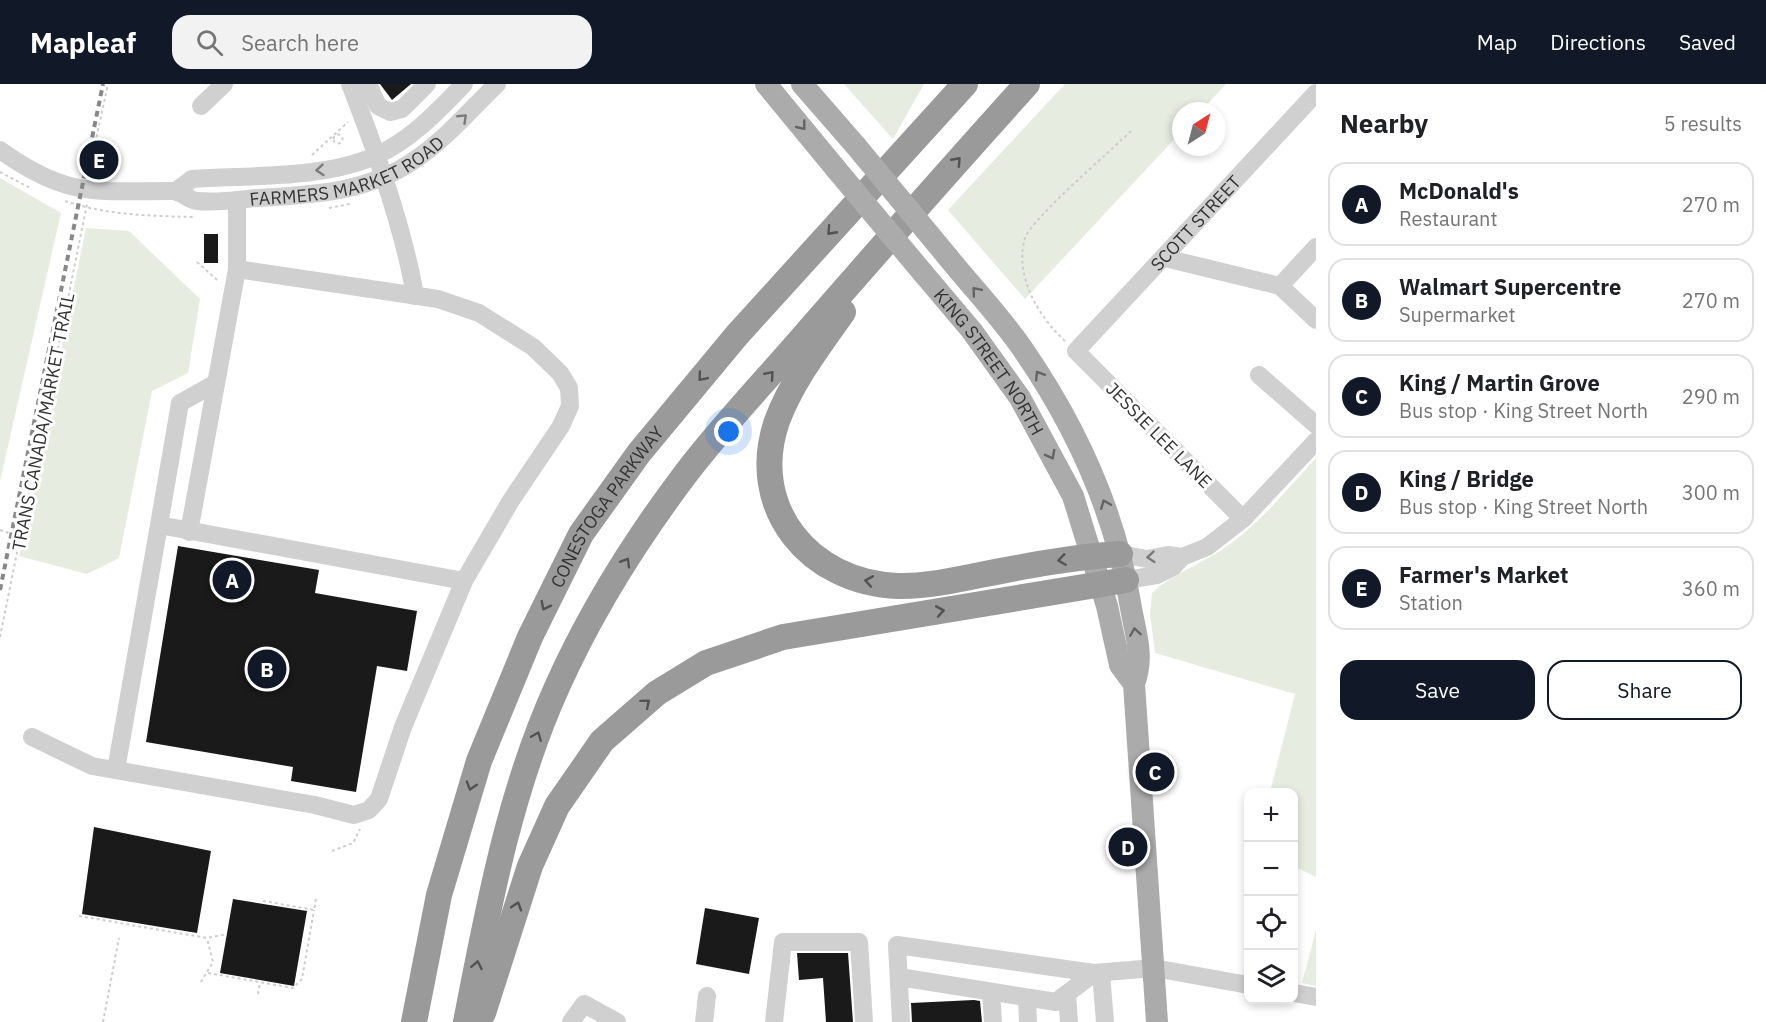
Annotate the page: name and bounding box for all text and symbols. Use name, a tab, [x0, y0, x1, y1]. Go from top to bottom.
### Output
search box	[172, 15, 592, 69]
text: Mapleaf	[30, 24, 136, 61]
icon: search	[193, 26, 226, 59]
text: Search here	[241, 28, 359, 57]
text: Map	[1477, 28, 1517, 56]
text: Directions	[1550, 28, 1646, 56]
text: Saved	[1679, 28, 1736, 56]
north arrow	[1172, 102, 1226, 156]
text: Nearby	[1340, 106, 1428, 140]
text: 5 results	[1664, 110, 1742, 137]
one-way arrow	[455, 115, 466, 126]
one-way arrow	[795, 119, 806, 130]
street label: FARMERS MARKET ROAD	[248, 131, 448, 210]
pin: E	[80, 138, 118, 182]
one-way arrow	[950, 157, 961, 168]
one-way arrow	[315, 163, 324, 176]
street label: SCOTT STREET	[1145, 170, 1245, 275]
text: McDonald's	[1399, 176, 1519, 205]
text: A	[1355, 191, 1368, 218]
text: 270 m	[1682, 191, 1740, 218]
text: Restaurant	[1399, 205, 1497, 232]
one-way arrow	[828, 224, 839, 235]
text: Walmart Supercentre	[1399, 272, 1621, 301]
street label: KING STREET NORTH	[929, 283, 1049, 439]
one-way arrow	[972, 287, 983, 298]
text: B	[1355, 287, 1368, 314]
text: 270 m	[1682, 287, 1740, 314]
street label: TRANS CANADA/MARKET TRAIL	[7, 291, 79, 553]
text: Supermarket	[1399, 301, 1516, 328]
text: King / Martin Grove	[1399, 368, 1600, 397]
one-way arrow	[698, 370, 709, 381]
one-way arrow	[763, 371, 774, 382]
one-way arrow	[1034, 371, 1046, 381]
street label: JESSIE LEE LANE	[1101, 377, 1217, 493]
text: C	[1355, 383, 1368, 410]
text: 290 m	[1682, 383, 1740, 410]
text: Bus stop · King Street North	[1399, 397, 1648, 424]
your location	[714, 417, 743, 446]
street label: CONESTOGA PARKWAY	[545, 421, 668, 591]
one-way arrow	[1044, 449, 1055, 459]
text: King / Bridge	[1399, 464, 1534, 493]
text: D	[1355, 479, 1368, 506]
text: 300 m	[1682, 479, 1740, 506]
text: Bus stop · King Street North	[1399, 493, 1648, 520]
one-way arrow	[1100, 499, 1112, 510]
one-way arrow	[1146, 550, 1155, 563]
one-way arrow	[1057, 554, 1066, 566]
pin: A	[212, 558, 252, 602]
one-way arrow	[618, 558, 630, 568]
text: Farmer's Market	[1399, 560, 1568, 589]
one-way arrow	[864, 575, 874, 588]
text: E	[1355, 575, 1368, 602]
text: 360 m	[1682, 575, 1740, 602]
text: Station	[1399, 589, 1463, 616]
one-way arrow	[541, 599, 552, 610]
one-way arrow	[936, 606, 945, 618]
one-way arrow	[1130, 628, 1142, 637]
pin: B	[248, 646, 286, 692]
button: Save	[1340, 660, 1535, 720]
button: Share	[1547, 660, 1742, 720]
one-way arrow	[639, 699, 650, 710]
one-way arrow	[530, 731, 542, 742]
pin: C	[1136, 750, 1174, 794]
one-way arrow	[466, 780, 478, 791]
map controls	[1244, 788, 1298, 1004]
button: +	[1244, 788, 1298, 842]
pin: D	[1108, 824, 1148, 870]
button: −	[1244, 842, 1298, 896]
button: locate	[1244, 896, 1298, 950]
one-way arrow	[509, 901, 522, 912]
button: layers	[1244, 950, 1298, 1004]
one-way arrow	[470, 960, 483, 970]

